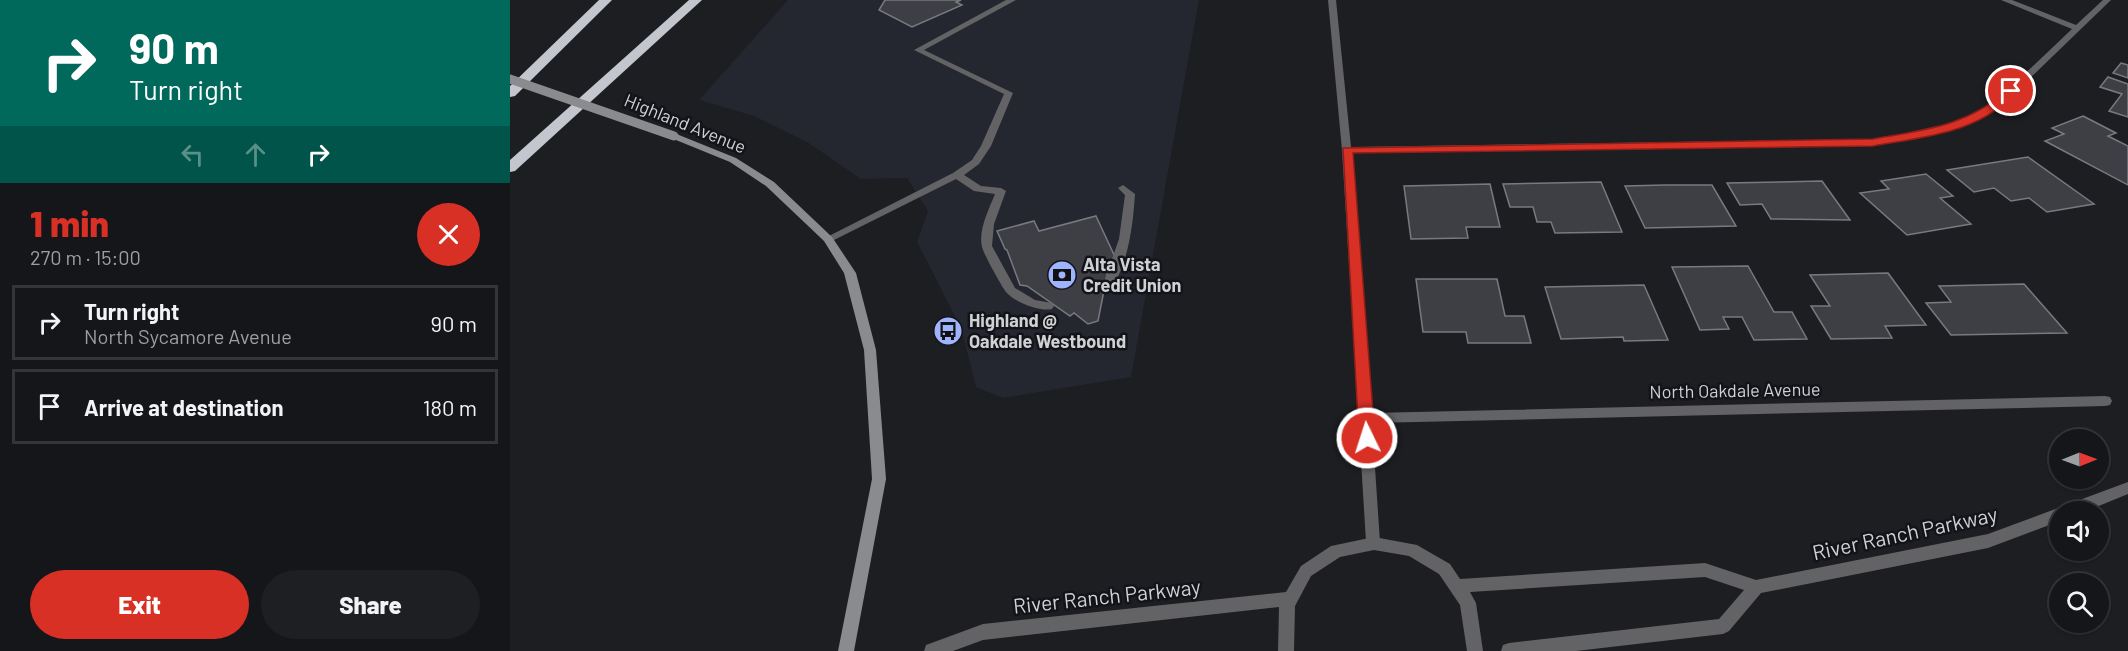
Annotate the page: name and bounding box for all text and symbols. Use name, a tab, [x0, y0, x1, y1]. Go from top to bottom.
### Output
text: 90 m	[129, 22, 219, 72]
icon: right	[30, 24, 108, 102]
pin	[1985, 65, 2036, 116]
text: Turn right	[129, 73, 243, 105]
icon: arrive	[1994, 74, 2027, 107]
street label: Highland Avenue	[621, 89, 749, 157]
icon: left	[176, 138, 209, 171]
icon: ahead	[239, 138, 272, 171]
icon: right	[302, 138, 335, 171]
text: 1 min	[30, 201, 109, 244]
button: close	[417, 203, 480, 266]
text: 270 m · 15:00	[30, 245, 141, 269]
place label: Alta Vista Credit Union	[1083, 253, 1181, 296]
bank icon: Alta Vista Credit Union	[1046, 259, 1078, 291]
text: Turn right	[84, 298, 179, 324]
icon: right	[33, 306, 66, 339]
place label: Highland @ Oakdale Westbound	[969, 309, 1126, 352]
text: 90 m	[431, 310, 477, 336]
bus stop icon: Highland @ Oakdale Westbound	[932, 315, 964, 347]
text: North Sycamore Avenue	[84, 324, 292, 348]
street label: North Oakdale Avenue	[1649, 378, 1821, 402]
icon: arrive	[33, 390, 66, 423]
text: Arrive at destination	[84, 394, 283, 420]
text: 180 m	[423, 394, 477, 420]
position arrow	[1335, 406, 1399, 470]
north arrow	[2049, 429, 2109, 489]
map controls	[2049, 429, 2109, 633]
street label: River Ranch Parkway	[1810, 501, 2000, 564]
button: sound	[2049, 501, 2109, 561]
button: Exit	[30, 570, 249, 639]
button: Share	[261, 570, 480, 639]
street label: River Ranch Parkway	[1012, 573, 1202, 618]
button: search	[2049, 573, 2109, 633]

